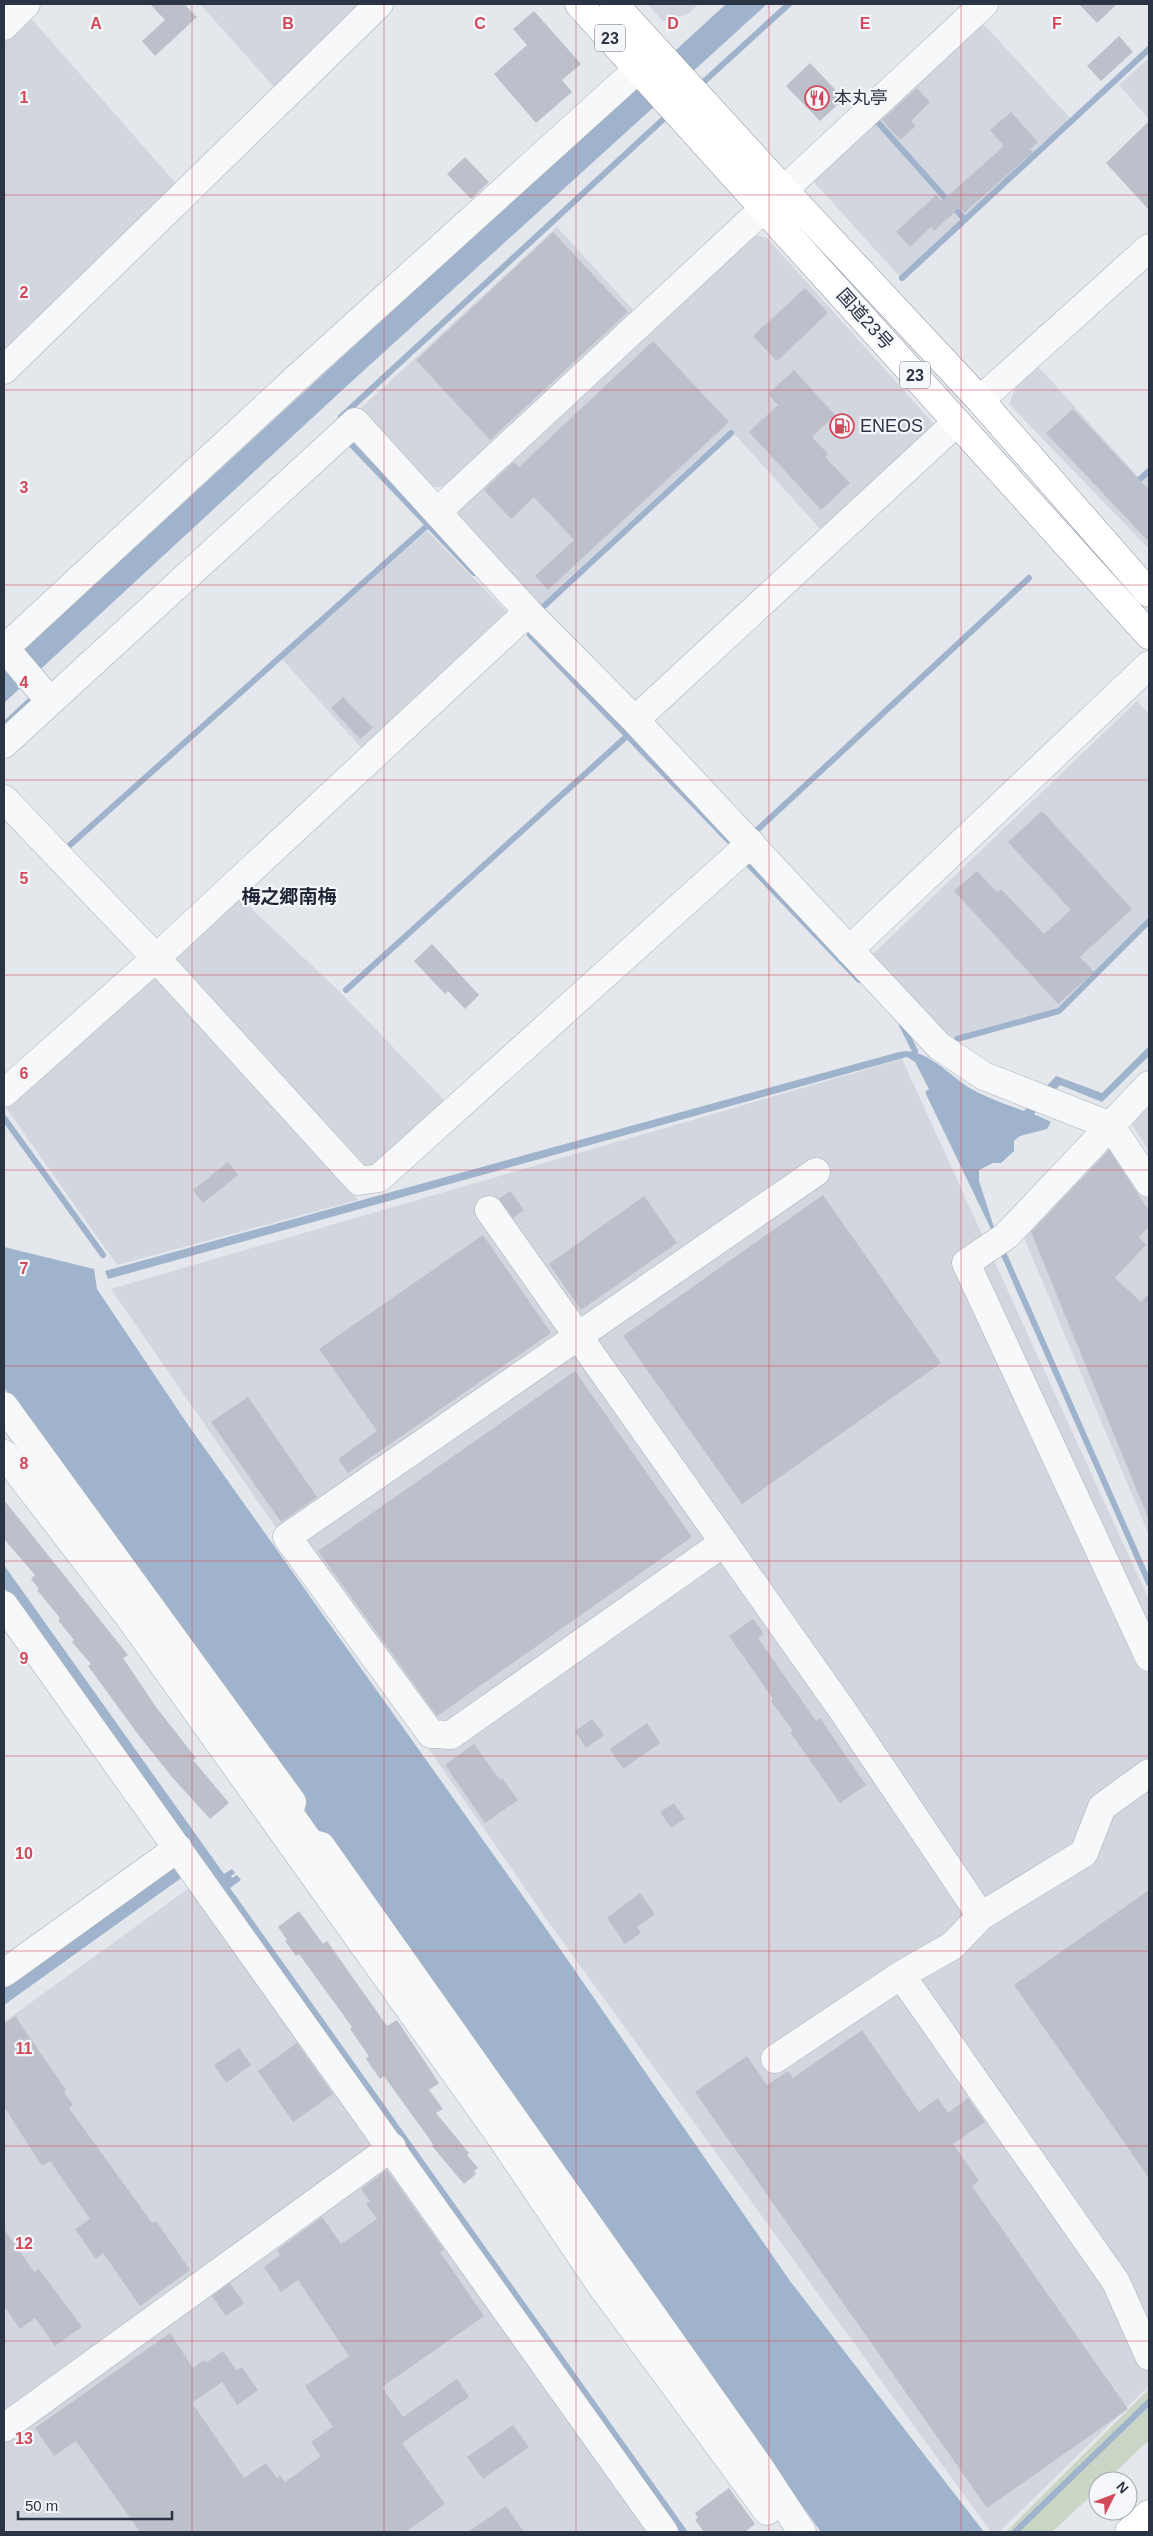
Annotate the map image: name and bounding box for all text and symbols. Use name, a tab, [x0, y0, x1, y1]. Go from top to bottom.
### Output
text: A	[90, 15, 102, 32]
text: B	[282, 15, 294, 32]
text: C	[474, 15, 486, 32]
text: D	[667, 15, 679, 32]
text: E	[860, 15, 871, 32]
text: F	[1052, 15, 1062, 32]
road number: 23	[595, 24, 625, 52]
restaurant icon: 本丸亭	[804, 85, 830, 111]
place label: 本丸亭	[834, 88, 888, 108]
text: 1	[20, 89, 29, 106]
text: 2	[20, 284, 29, 301]
street label: 国道23号	[833, 285, 897, 353]
road number: 23	[900, 362, 930, 388]
fuel station icon: ENEOS	[829, 413, 855, 439]
place label: ENEOS	[860, 416, 923, 436]
text: 3	[20, 479, 29, 496]
text: 4	[20, 674, 29, 691]
text: 5	[20, 870, 29, 887]
district label: 梅之郷南梅	[241, 886, 337, 907]
text: 6	[20, 1065, 29, 1082]
text: 7	[20, 1260, 29, 1277]
text: 8	[20, 1455, 29, 1472]
text: 9	[20, 1650, 29, 1667]
text: 10	[15, 1845, 33, 1862]
text: 11	[16, 2040, 33, 2057]
text: 12	[15, 2235, 33, 2252]
text: 13	[15, 2430, 33, 2447]
north arrow	[1088, 2471, 1138, 2521]
text: N	[1113, 2478, 1132, 2496]
scale bar	[18, 2488, 171, 2520]
text: 50 m	[25, 2497, 58, 2514]

